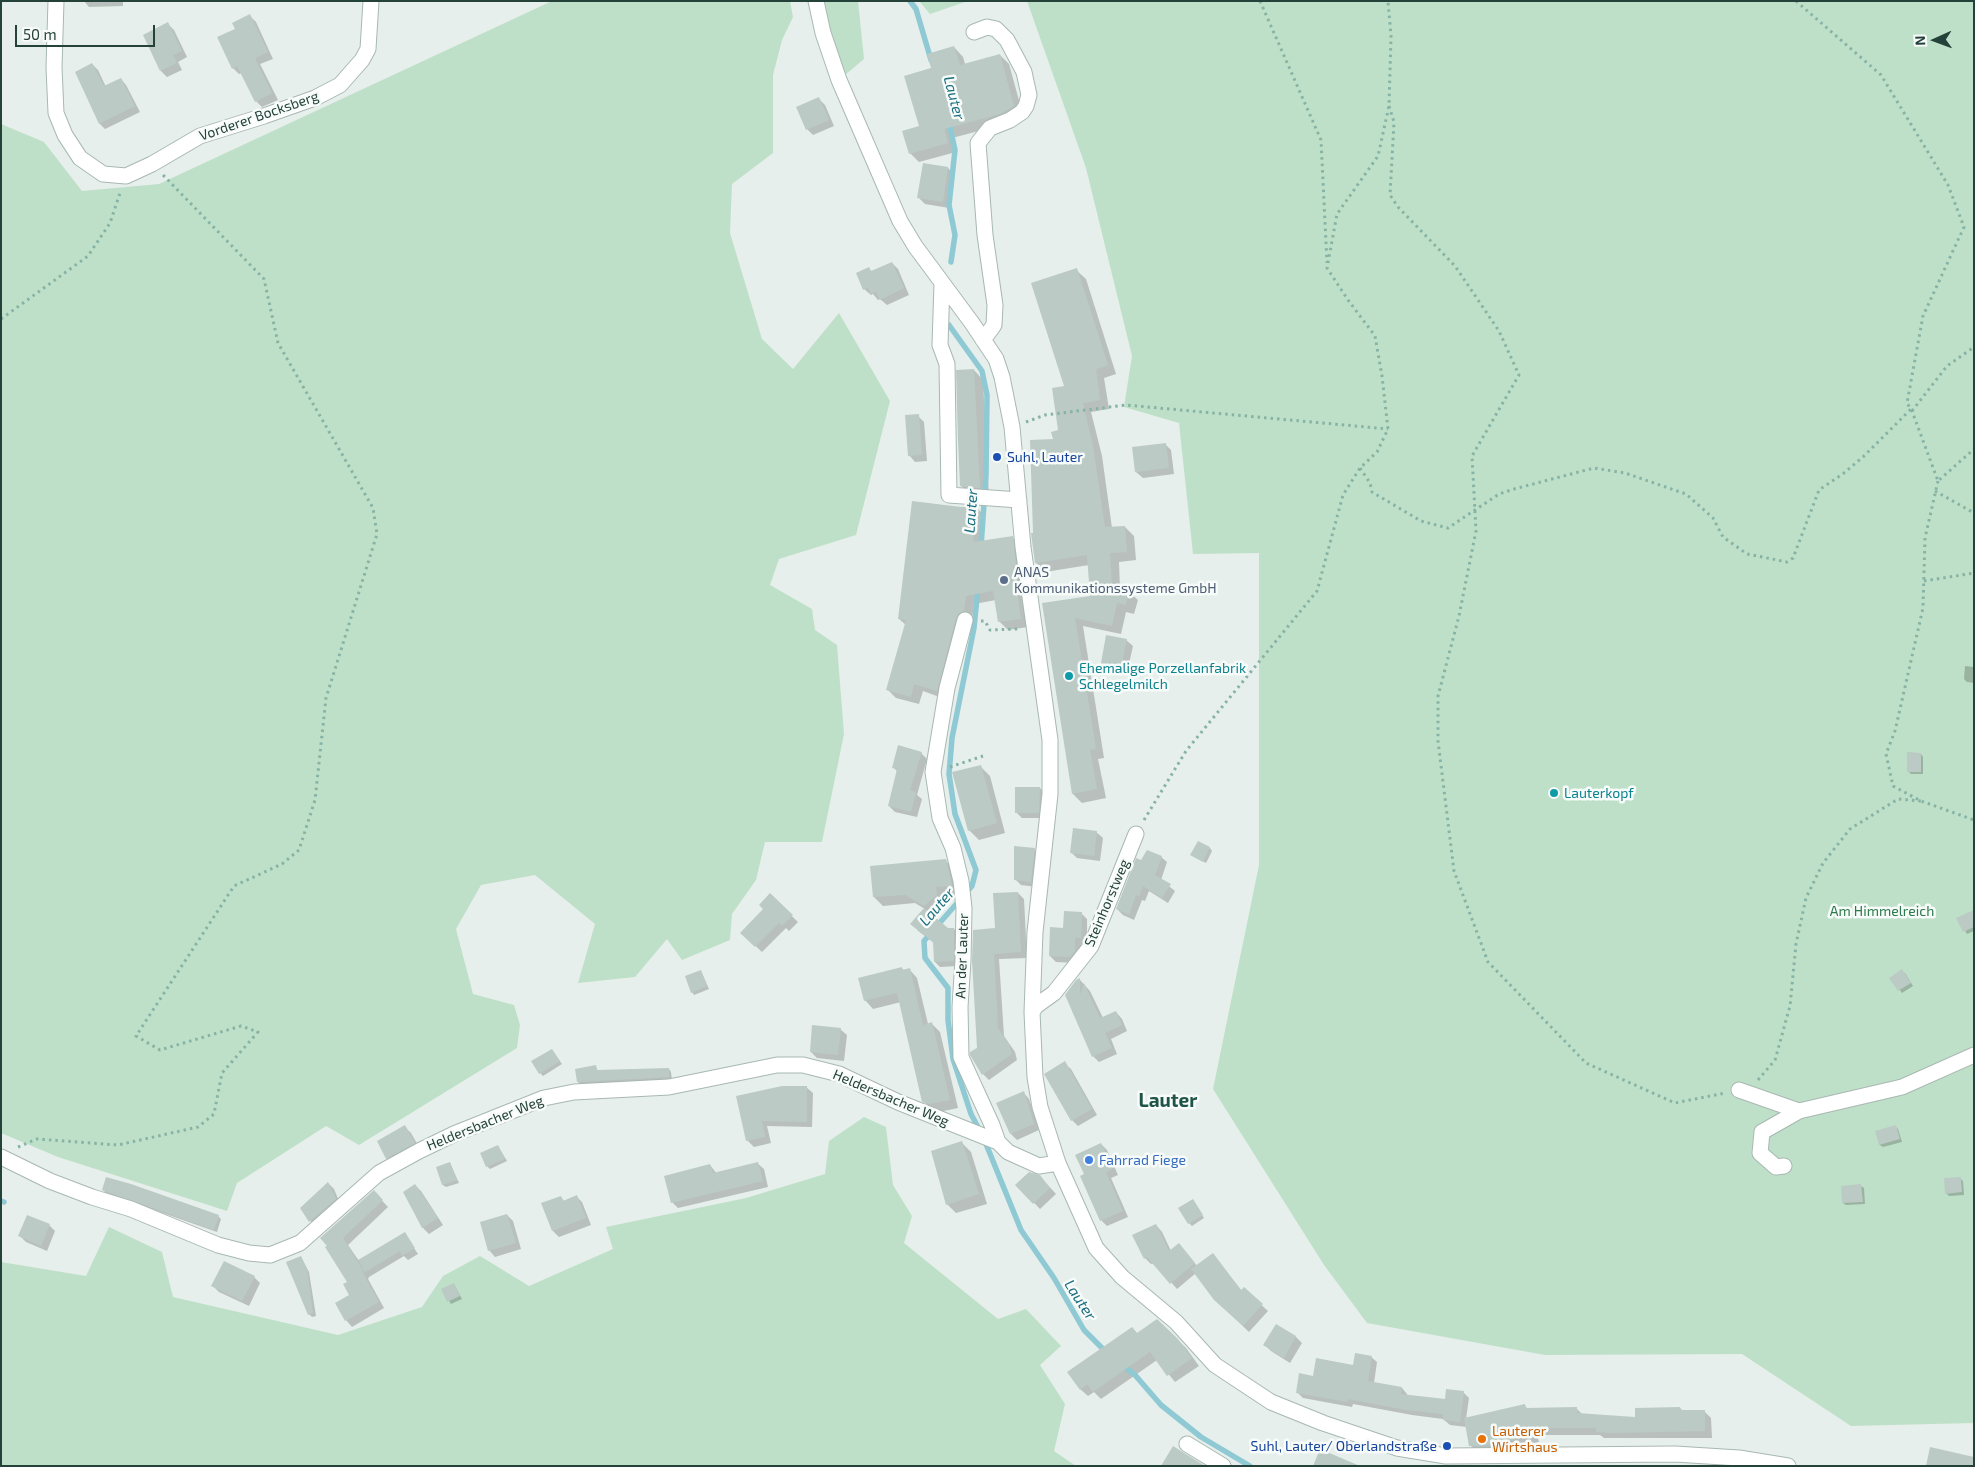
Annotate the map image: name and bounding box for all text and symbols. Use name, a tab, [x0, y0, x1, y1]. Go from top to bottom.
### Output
scale bar	[18, 15, 158, 47]
north arrow	[1910, 15, 1960, 65]
text: 50 m	[23, 25, 57, 43]
text: N	[1911, 35, 1928, 46]
water label: Lauter	[940, 74, 968, 122]
street label: Vorderer Bocksberg	[197, 88, 321, 144]
place label: Suhl, Lauter	[1007, 449, 1083, 465]
marker: Suhl, Lauter	[991, 451, 1003, 463]
water label: Lauter	[960, 488, 982, 534]
place label: ANAS Kommunikationssysteme GmbH	[1014, 564, 1217, 596]
marker: ANAS Kommunikationssysteme GmbH	[998, 574, 1010, 586]
place label: Ehemalige Porzellanfabrik Schlegelmilch	[1079, 660, 1246, 692]
marker: Ehemalige Porzellanfabrik Schlegelmilch	[1063, 670, 1075, 682]
place label: Lauterkopf	[1564, 785, 1634, 801]
marker: Lauterkopf	[1548, 787, 1560, 799]
street label: Steinhorstweg	[1081, 857, 1133, 949]
water label: Lauter	[916, 884, 958, 930]
park label: Am Himmelreich	[1830, 903, 1934, 919]
street label: An der Lauter	[952, 913, 972, 999]
street label: Heldersbacher Weg	[830, 1066, 952, 1130]
district label: Lauter	[1139, 1090, 1197, 1112]
street label: Heldersbacher Weg	[424, 1092, 546, 1154]
place label: Fahrrad Fiege	[1099, 1152, 1186, 1168]
marker: Fahrrad Fiege	[1083, 1154, 1095, 1166]
water label: Lauter	[1060, 1276, 1100, 1324]
place label: Lauterer Wirtshaus	[1492, 1423, 1558, 1455]
marker: Lauterer Wirtshaus	[1476, 1433, 1488, 1445]
place label: Suhl, Lauter/ Oberlandstraße	[1251, 1438, 1437, 1454]
marker: Suhl, Lauter/ Oberlandstraße	[1441, 1440, 1453, 1452]

